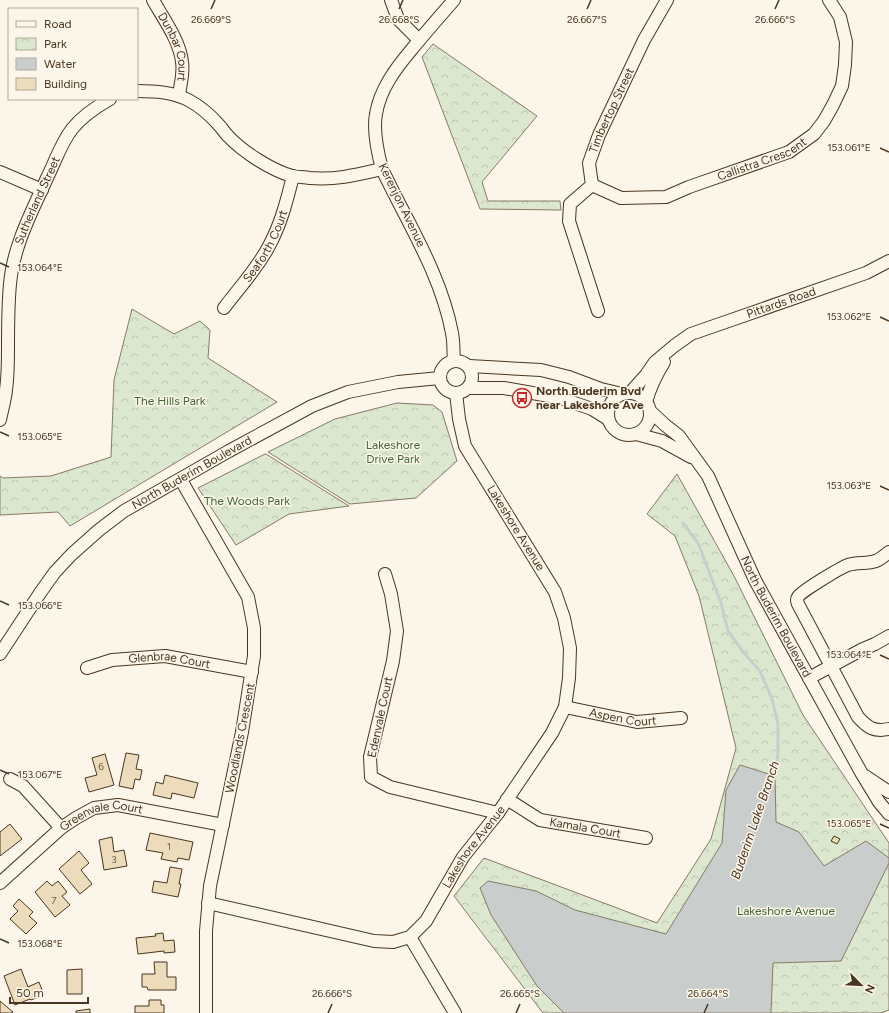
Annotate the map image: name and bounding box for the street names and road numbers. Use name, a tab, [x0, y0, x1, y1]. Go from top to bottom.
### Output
street label: Dunbar Court	[155, 10, 190, 83]
street label: Timbertop Street	[586, 65, 637, 155]
street label: Callistra Crescent	[715, 134, 810, 184]
street label: Sutherland Street	[12, 154, 63, 247]
street label: Kerenjon Avenue	[376, 161, 429, 250]
street label: Seaforth Court	[240, 208, 291, 285]
street label: Pittards Road	[745, 284, 818, 321]
street label: North Buderim Boulevard	[129, 433, 254, 512]
street label: Lakeshore Avenue	[484, 483, 548, 574]
street label: North Buderim Boulevard	[738, 554, 814, 680]
street label: Glenbrae Court	[128, 649, 212, 671]
street label: Edenvale Court	[365, 675, 396, 759]
street label: Woodlands Crescent	[222, 681, 258, 794]
street label: Aspen Court	[588, 705, 657, 729]
street label: Greenvale Court	[57, 798, 145, 834]
street label: Lakeshore Avenue	[440, 803, 508, 891]
street label: Kamala Court	[548, 815, 623, 841]

